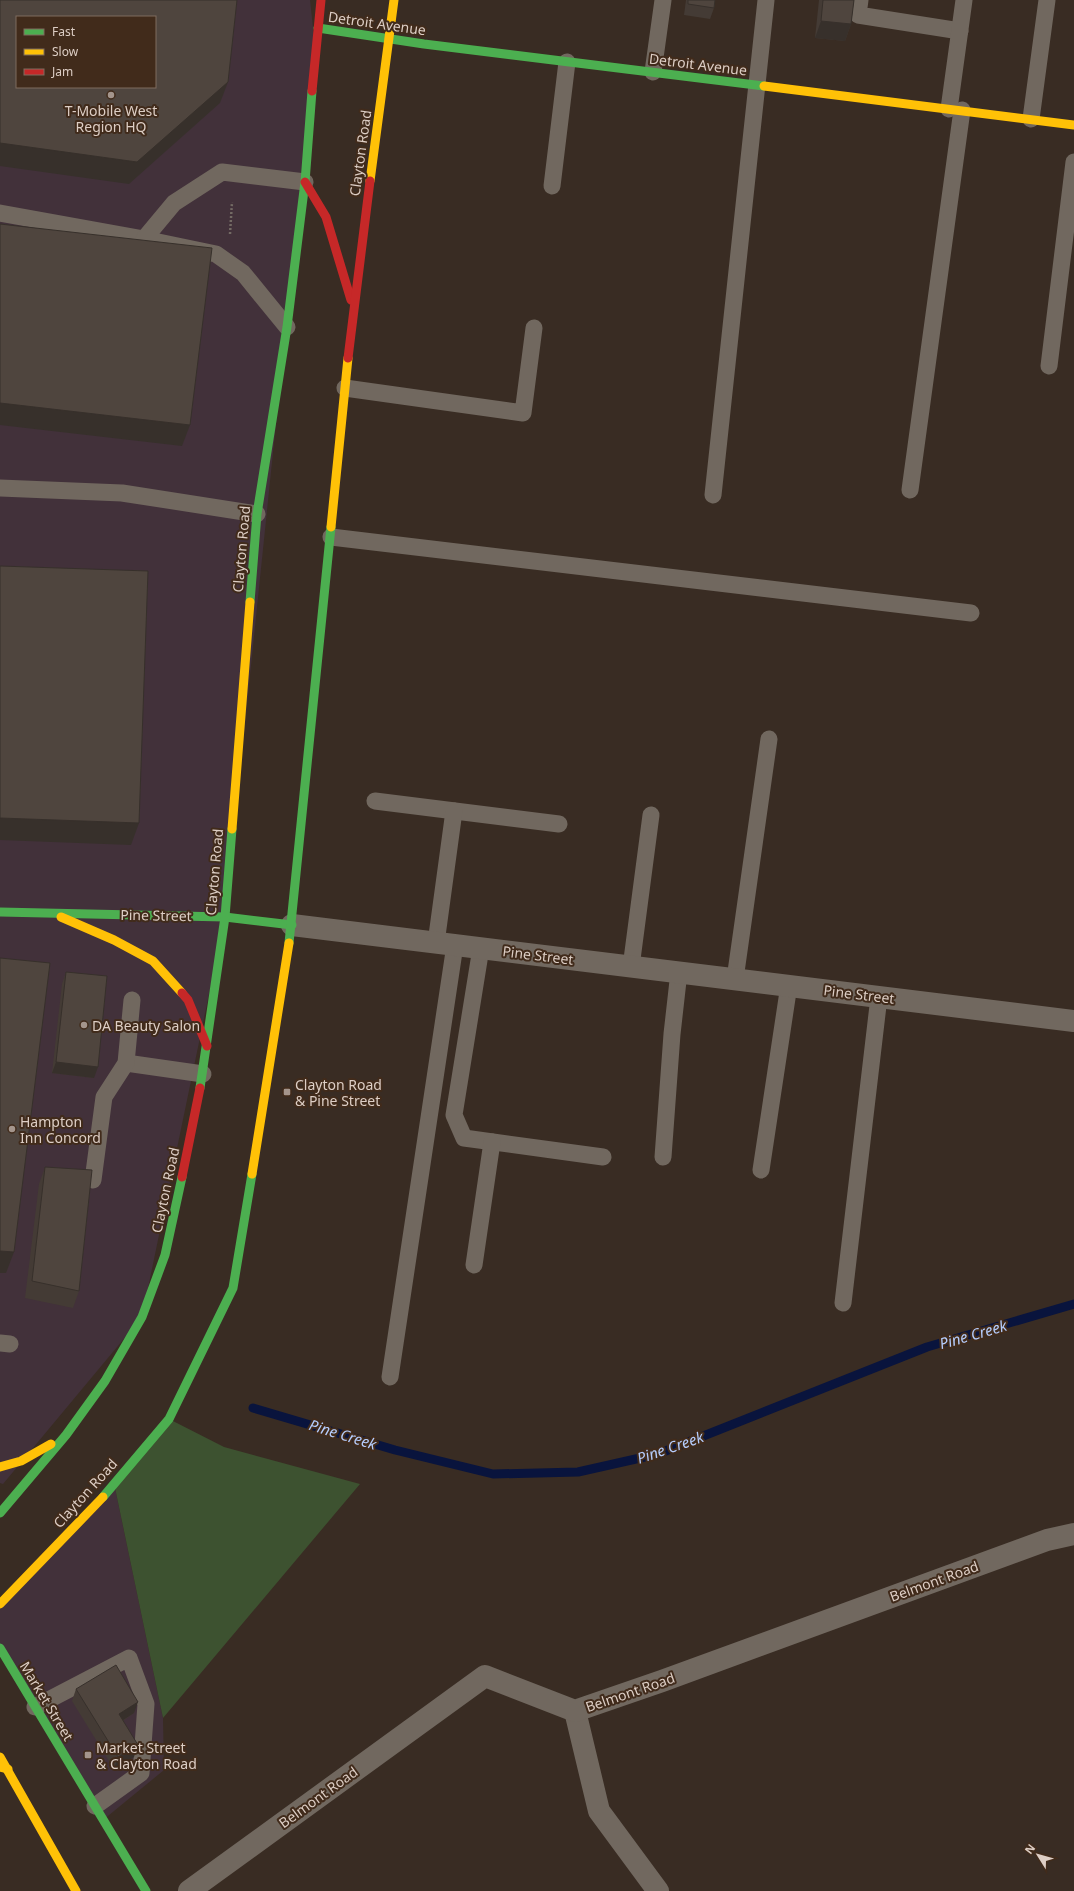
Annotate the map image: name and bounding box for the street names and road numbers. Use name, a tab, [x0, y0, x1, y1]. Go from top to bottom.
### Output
street label: Detroit Avenue	[327, 7, 427, 39]
street label: Detroit Avenue	[648, 49, 748, 79]
street label: Clayton Road	[345, 109, 375, 197]
street label: Clayton Road	[228, 505, 254, 593]
street label: Clayton Road	[201, 828, 227, 916]
street label: Pine Street	[120, 905, 192, 925]
street label: Pine Street	[501, 941, 575, 969]
street label: Pine Street	[822, 980, 896, 1008]
street label: Clayton Road	[147, 1146, 183, 1234]
street label: Clayton Road	[49, 1454, 121, 1532]
street label: Belmont Road	[887, 1556, 981, 1606]
street label: Market Street	[16, 1658, 78, 1744]
street label: Belmont Road	[583, 1668, 677, 1716]
street label: Belmont Road	[275, 1762, 361, 1832]

